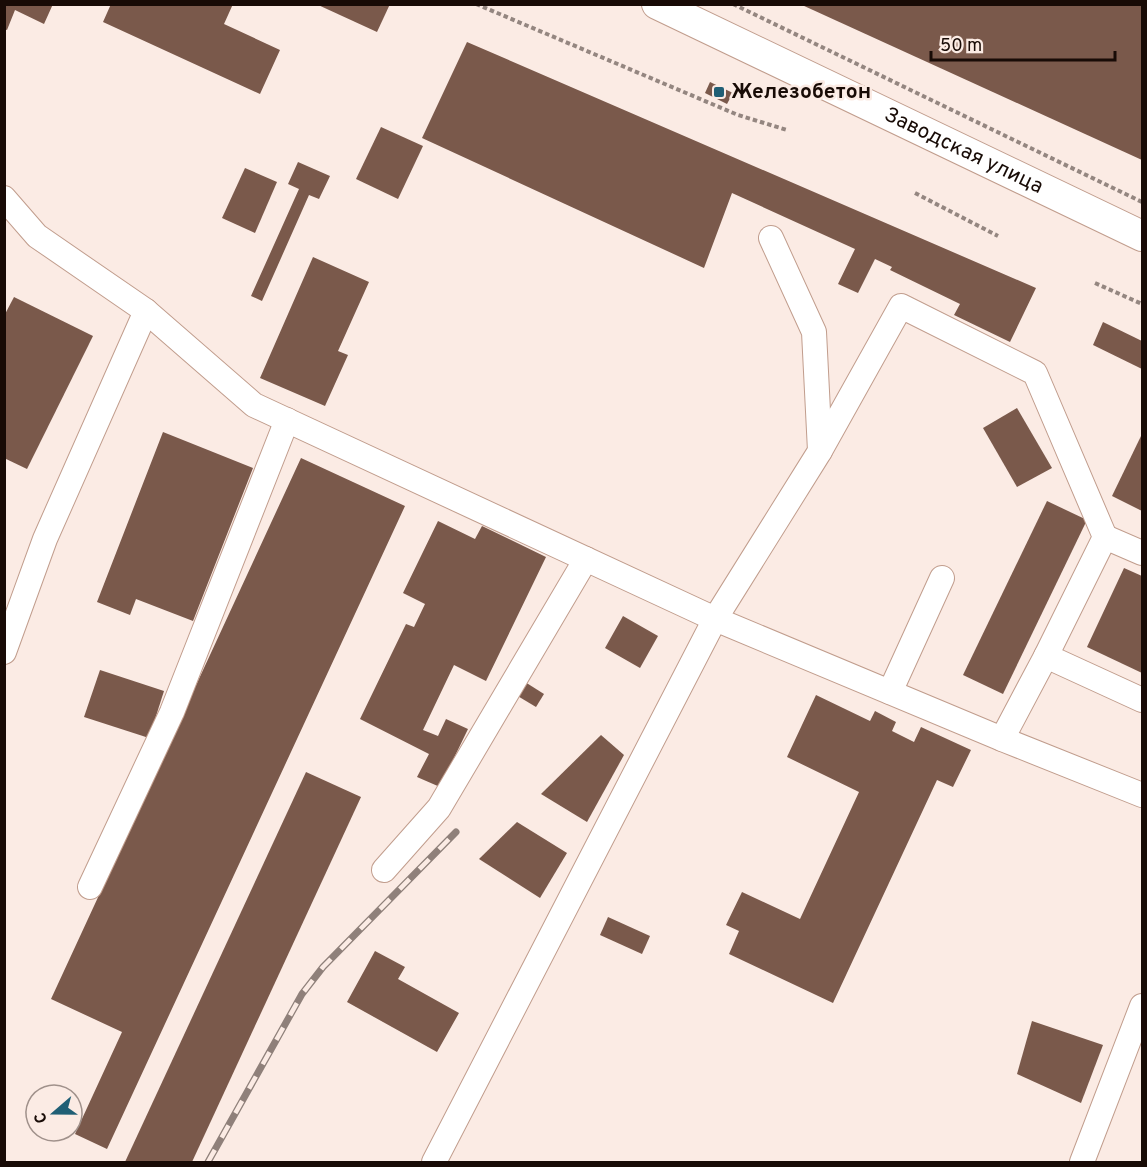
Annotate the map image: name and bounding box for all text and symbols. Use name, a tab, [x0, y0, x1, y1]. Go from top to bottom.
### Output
scale bar	[931, 24, 1116, 62]
text: 50 m	[940, 35, 982, 58]
place label: Железобетон	[731, 79, 871, 106]
marker: Железобетон	[712, 85, 726, 99]
street label: Заводская улица	[880, 101, 1048, 200]
north arrow	[24, 1083, 84, 1143]
text: С	[31, 1109, 53, 1126]

